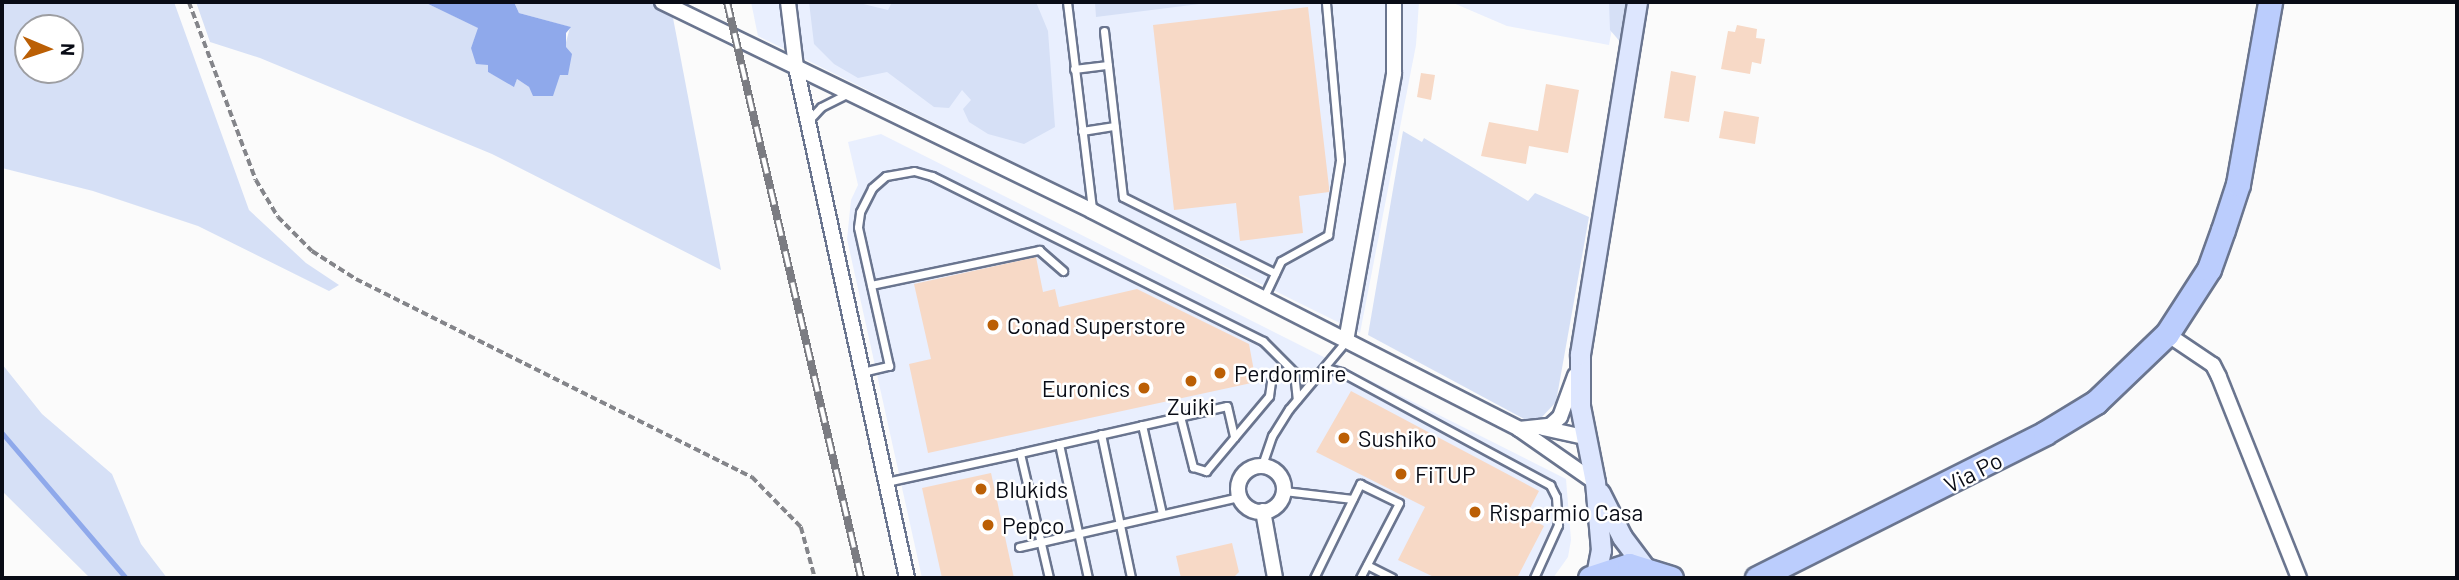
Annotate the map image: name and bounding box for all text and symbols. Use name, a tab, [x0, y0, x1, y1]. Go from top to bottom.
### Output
north arrow	[14, 14, 84, 84]
text: N	[57, 43, 80, 56]
place label: Conad Superstore	[1007, 311, 1186, 339]
marker: Conad Superstore	[985, 317, 1001, 333]
place label: Perdormire	[1234, 359, 1347, 387]
marker: Perdormire	[1212, 365, 1228, 381]
marker: Zuiki	[1183, 373, 1199, 389]
place label: Euronics	[1042, 374, 1130, 402]
marker: Euronics	[1136, 380, 1152, 396]
place label: Zuiki	[1167, 392, 1215, 420]
place label: Sushiko	[1358, 424, 1437, 452]
marker: Sushiko	[1336, 430, 1352, 446]
street label: Via Po	[1939, 446, 2007, 498]
place label: FiTUP	[1415, 460, 1476, 488]
marker: FiTUP	[1393, 466, 1409, 482]
place label: Blukids	[995, 475, 1068, 503]
marker: Blukids	[973, 481, 989, 497]
place label: Risparmio Casa	[1489, 498, 1643, 526]
marker: Risparmio Casa	[1467, 504, 1483, 520]
place label: Pepco	[1002, 511, 1064, 539]
marker: Pepco	[980, 517, 996, 533]

